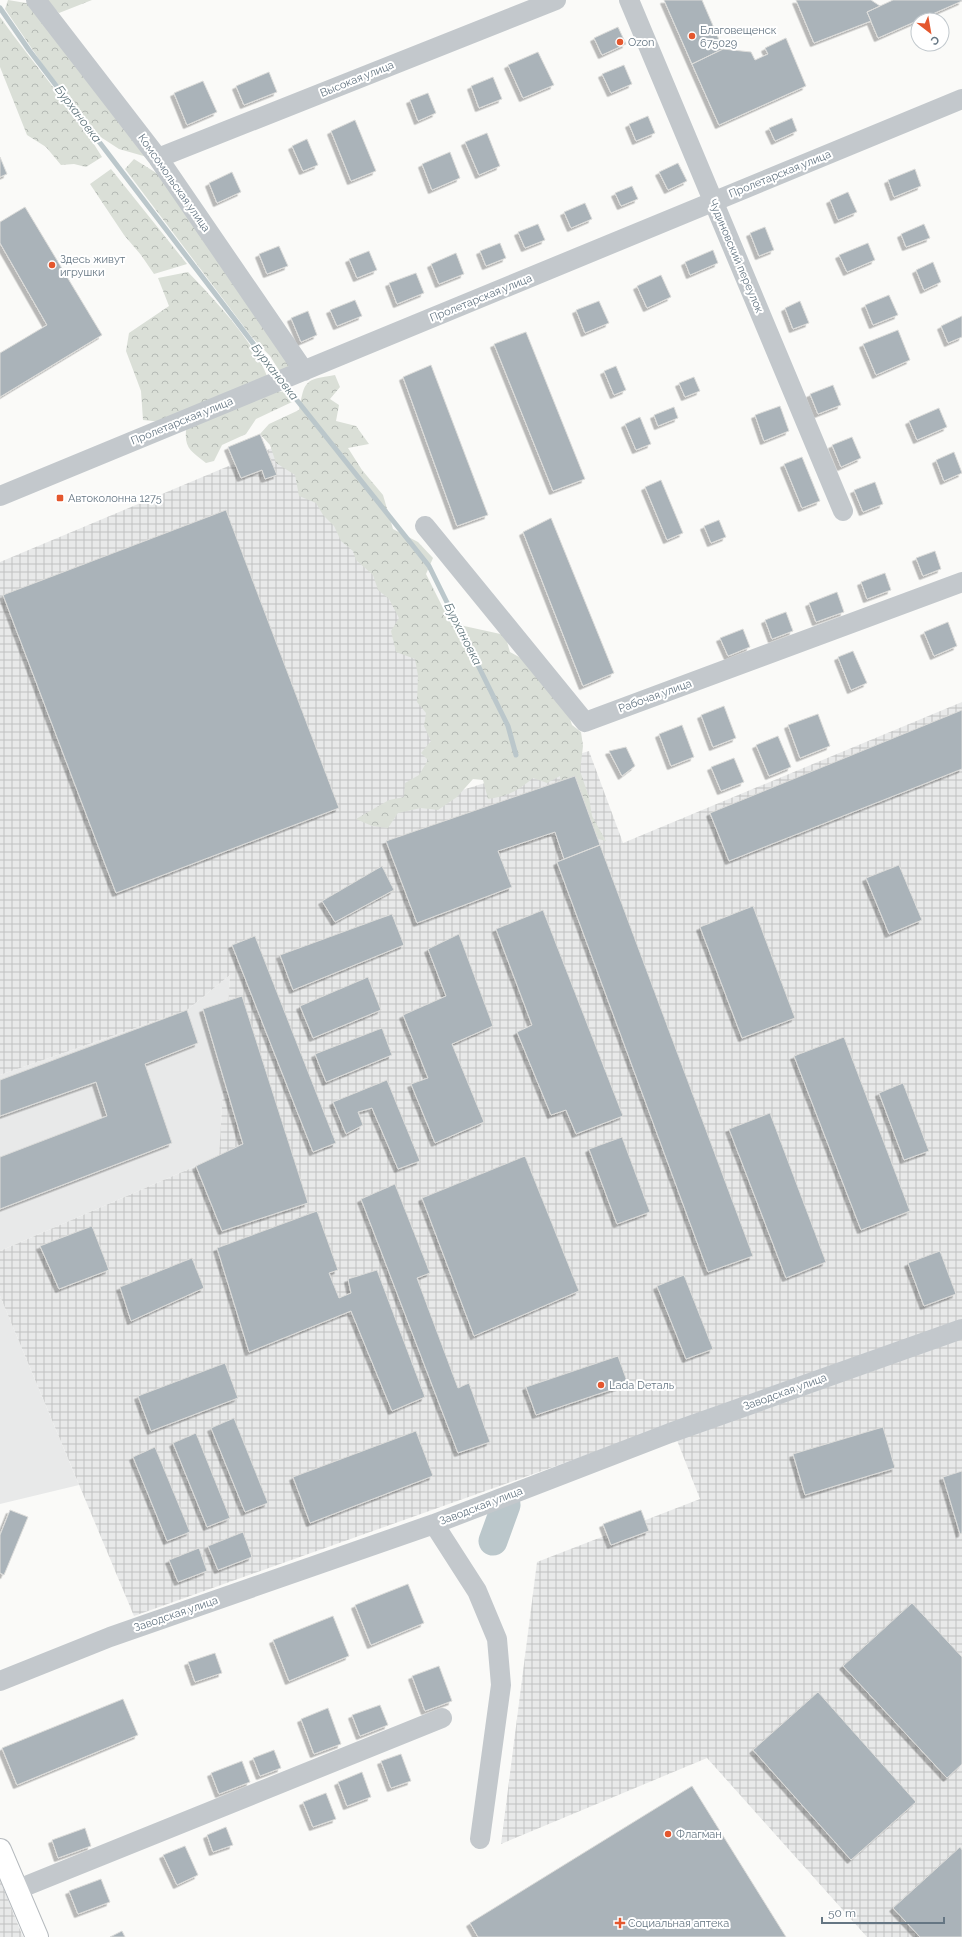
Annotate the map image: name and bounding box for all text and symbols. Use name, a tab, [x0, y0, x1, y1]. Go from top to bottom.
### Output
north arrow	[910, 12, 950, 52]
place label: Благовещенск 675029	[700, 24, 777, 50]
marker: Благовещенск 675029	[687, 31, 697, 41]
text: С	[928, 33, 941, 48]
place label: Ozon	[628, 36, 655, 49]
marker: Ozon	[615, 37, 625, 47]
street label: Высокая улица	[318, 58, 396, 100]
water label: Бурхановка	[52, 83, 104, 145]
street label: Комсомольская улица	[135, 132, 213, 234]
street label: Пролетарская улица	[727, 148, 833, 200]
street label: Чудиновский переулок	[706, 197, 766, 315]
place label: Здесь живут игрушки	[60, 253, 126, 279]
marker: Здесь живут игрушки	[47, 260, 57, 270]
street label: Пролетарская улица	[428, 272, 534, 324]
water label: Бурхановка	[249, 341, 301, 403]
street label: Пролетарская улица	[129, 395, 235, 447]
place label: Автоколонна 1275	[68, 492, 162, 505]
marker: Автоколонна 1275	[55, 493, 65, 503]
water label: Бурхановка	[441, 601, 485, 667]
street label: Рабочая улица	[617, 677, 693, 715]
street label: Заводская улица	[741, 1371, 829, 1413]
place label: Lada Dеталь	[609, 1379, 675, 1392]
marker: Lada Dеталь	[596, 1380, 606, 1390]
street label: Заводская улица	[438, 1484, 524, 1528]
street label: Заводская улица	[132, 1594, 220, 1634]
place label: Флагман	[676, 1828, 722, 1841]
marker: Флагман	[663, 1829, 673, 1839]
scale bar	[822, 1899, 944, 1925]
text: 50 m	[828, 1906, 856, 1920]
place label: Социальная аптека	[628, 1917, 729, 1930]
marker: Социальная аптека	[615, 1918, 625, 1928]

